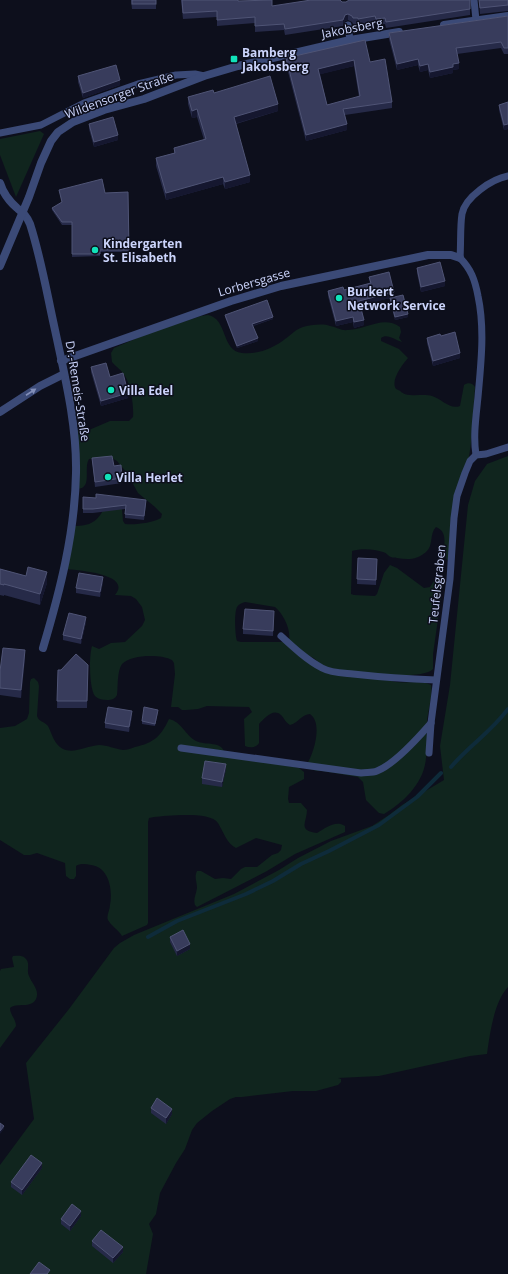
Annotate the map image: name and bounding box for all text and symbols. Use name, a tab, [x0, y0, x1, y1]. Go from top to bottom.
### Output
street label: Jakobsberg	[319, 14, 385, 42]
place label: Bamberg Jakobsberg	[241, 44, 309, 75]
marker: Bamberg Jakobsberg	[229, 54, 239, 64]
street label: Wildensorger Straße	[62, 67, 176, 123]
place label: Kindergarten St. Elisabeth	[103, 235, 182, 266]
marker: Kindergarten St. Elisabeth	[90, 245, 100, 255]
street label: Lorbersgasse	[216, 263, 292, 300]
place label: Burkert Network Service	[347, 283, 446, 314]
marker: Burkert Network Service	[334, 293, 344, 303]
street label: Dr.-Remeis-Straße	[62, 339, 94, 443]
place label: Villa Edel	[119, 382, 173, 399]
marker: Villa Edel	[106, 385, 116, 395]
one-way arrow	[26, 388, 36, 396]
place label: Villa Herlet	[116, 469, 183, 486]
marker: Villa Herlet	[103, 472, 113, 482]
street label: Teufelsgraben	[424, 543, 450, 625]

